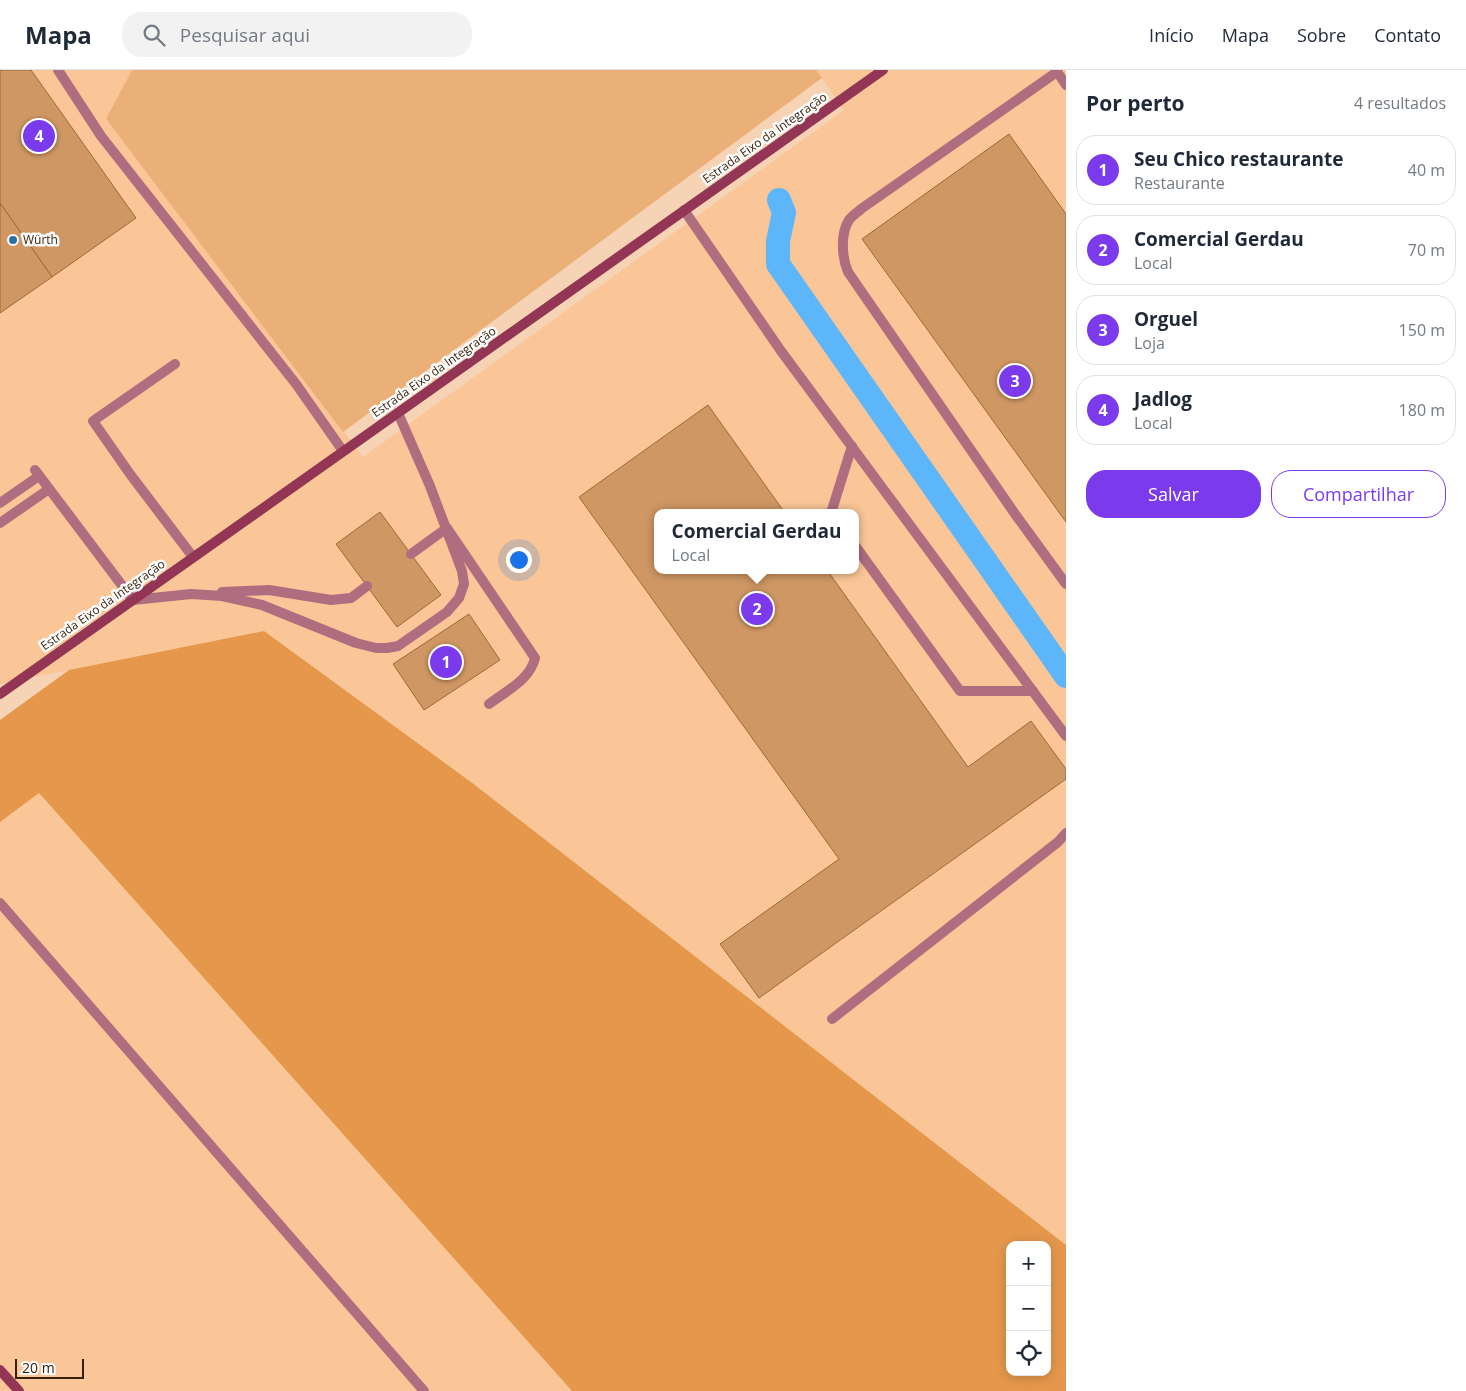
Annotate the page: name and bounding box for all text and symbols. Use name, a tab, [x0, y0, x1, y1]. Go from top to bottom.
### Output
search box	[122, 12, 472, 57]
text: Mapa	[25, 18, 92, 51]
icon: search	[140, 21, 168, 49]
text: Pesquisar aqui	[180, 22, 310, 48]
text: Início	[1149, 23, 1194, 47]
text: Mapa	[1222, 23, 1269, 47]
text: Sobre	[1297, 23, 1346, 47]
text: Contato	[1374, 23, 1441, 47]
street label: Estrada Eixo da Integração	[699, 88, 830, 187]
text: Por perto	[1086, 89, 1185, 117]
text: 4 resultados	[1354, 92, 1446, 114]
pin: 4	[23, 117, 55, 155]
text: Seu Chico restaurante	[1134, 146, 1344, 172]
text: 1	[1098, 159, 1108, 181]
text: 40 m	[1408, 159, 1445, 181]
text: Restaurante	[1134, 172, 1225, 194]
text: Comercial Gerdau	[1134, 226, 1304, 252]
place label: Würth	[23, 231, 58, 248]
marker: Würth	[7, 234, 19, 246]
text: 2	[1098, 239, 1108, 261]
text: 70 m	[1408, 239, 1445, 261]
text: Local	[1134, 252, 1173, 274]
text: Orguel	[1134, 306, 1198, 332]
text: 3	[1098, 319, 1108, 341]
text: 150 m	[1399, 319, 1445, 341]
street label: Estrada Eixo da Integração	[368, 322, 499, 421]
text: Loja	[1134, 332, 1165, 354]
pin: 3	[999, 362, 1031, 400]
text: Jadlog	[1134, 386, 1192, 412]
text: 4	[1098, 399, 1108, 421]
text: 180 m	[1399, 399, 1445, 421]
text: Local	[1134, 412, 1173, 434]
button: Salvar	[1086, 470, 1261, 518]
button: Compartilhar	[1271, 470, 1446, 518]
popup	[654, 509, 859, 574]
text: Comercial Gerdau	[672, 518, 841, 544]
text: Local	[672, 544, 710, 566]
your location	[506, 547, 532, 573]
street label: Estrada Eixo da Integração	[37, 555, 168, 654]
pin: 2	[741, 590, 773, 628]
pin: 1	[430, 643, 462, 681]
map controls	[1006, 1241, 1051, 1376]
button: +	[1006, 1241, 1051, 1286]
button: −	[1006, 1286, 1051, 1331]
button: locate	[1006, 1331, 1051, 1376]
scale bar	[15, 1356, 84, 1379]
text: 20 m	[22, 1358, 55, 1377]

